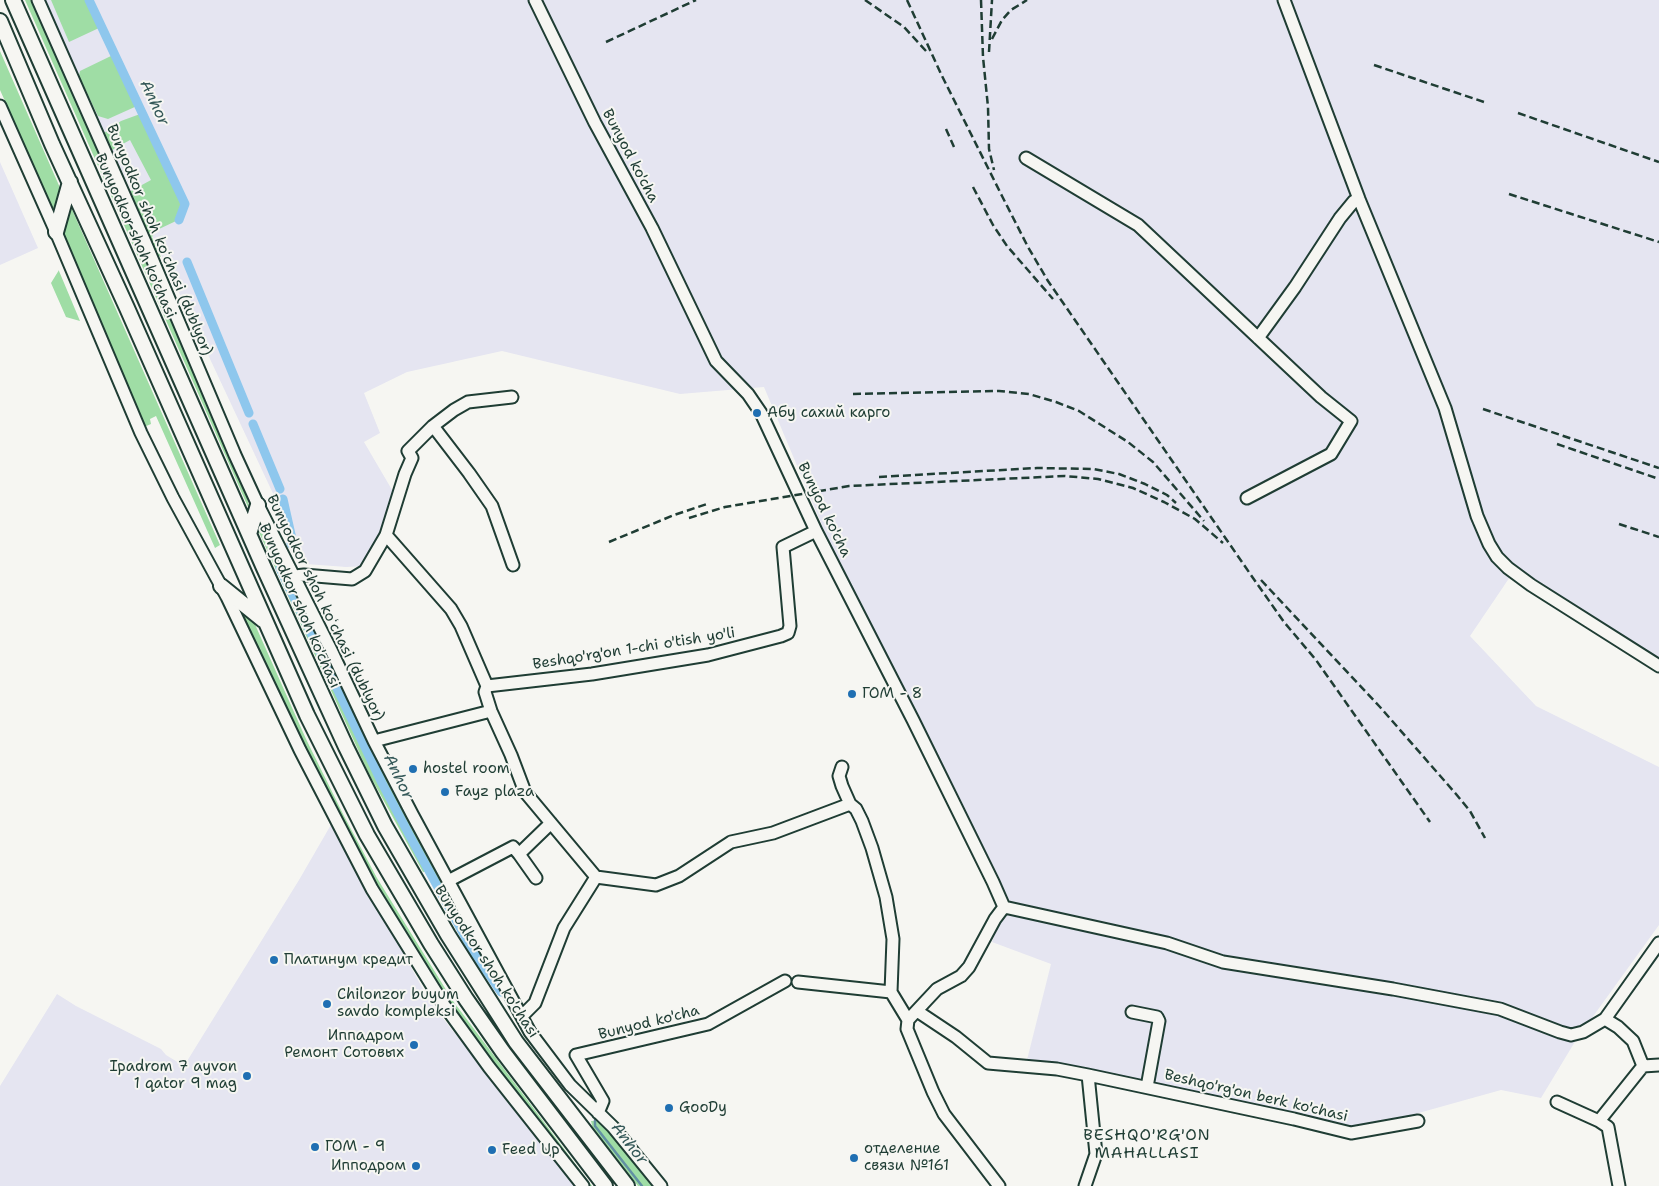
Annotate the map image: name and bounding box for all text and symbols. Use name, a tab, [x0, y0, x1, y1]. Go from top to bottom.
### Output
water label: Anhor	[135, 77, 173, 129]
street label: Bunyod ko'cha	[598, 106, 662, 206]
street label: Bunyodkor shoh koʻchasi (dublyor)	[102, 122, 216, 358]
street label: Bunyodkor shoh ko'chasi	[91, 151, 179, 321]
place label: Абу сахий карго	[767, 404, 890, 422]
marker: Абу сахий карго	[751, 407, 763, 419]
street label: Bunyod ko'cha	[793, 460, 855, 560]
street label: Bunyodkor shoh koʻchasi (dublyor)	[262, 492, 388, 724]
street label: Bunyodkor shoh ko'chasi	[255, 521, 343, 691]
street label: Beshqo'rg'on 1-chi o'tish yo'li	[531, 624, 737, 674]
place label: ГОМ - 8	[862, 685, 922, 703]
marker: ГОМ - 8	[846, 688, 858, 700]
water label: Anhor	[379, 751, 417, 803]
place label: hostel room	[423, 760, 510, 778]
marker: hostel room	[407, 763, 419, 775]
place label: Fayz plaza	[455, 783, 534, 801]
marker: Fayz plaza	[439, 786, 451, 798]
street label: Bunyodkor shoh ko'chasi	[430, 882, 542, 1042]
place label: Платинум кредит	[284, 951, 413, 969]
marker: Платинум кредит	[268, 954, 280, 966]
place label: Chilonzor buyum savdo kompleksi	[337, 986, 459, 1021]
marker: Chilonzor buyum savdo kompleksi	[321, 998, 333, 1010]
street label: Bunyod ko'cha	[597, 1002, 701, 1044]
place label: Иппадром Ремонт Сотовых	[284, 1027, 404, 1062]
marker: Иппадром Ремонт Сотовых	[408, 1039, 420, 1051]
place label: Ipadrom 7 ayvon 1 qator 9 mag	[109, 1058, 237, 1093]
street label: Beshqo'rg'on berk ko'chasi	[1163, 1066, 1349, 1126]
marker: Ipadrom 7 ayvon 1 qator 9 mag	[241, 1070, 253, 1082]
place label: GooDy	[679, 1099, 727, 1117]
marker: GooDy	[663, 1102, 675, 1114]
water label: Anhor	[607, 1119, 651, 1169]
district label: BESHQO'RG'ON MAHALLASI	[1082, 1126, 1212, 1164]
place label: ГОМ - 9	[325, 1138, 385, 1156]
place label: отделение связи №161	[864, 1140, 949, 1175]
marker: ГОМ - 9	[309, 1141, 321, 1153]
place label: Feed Up	[502, 1141, 560, 1159]
marker: Feed Up	[486, 1144, 498, 1156]
marker: отделение связи №161	[848, 1152, 860, 1164]
place label: Ипподром	[331, 1157, 406, 1175]
marker: Ипподром	[410, 1160, 422, 1172]

